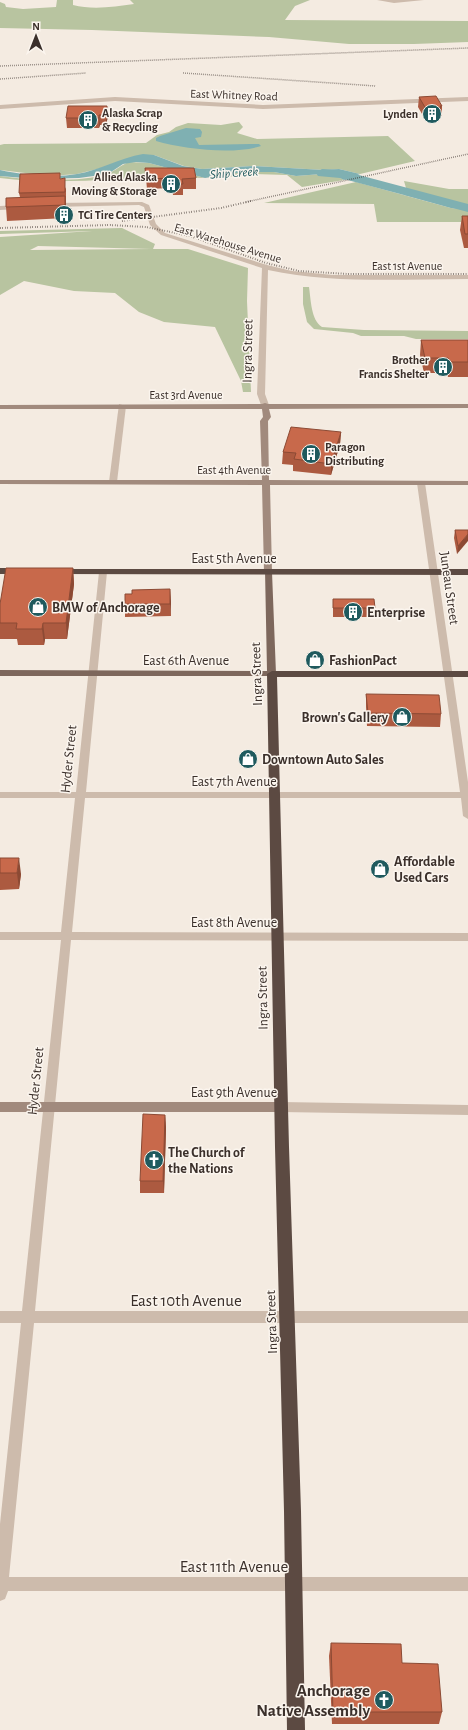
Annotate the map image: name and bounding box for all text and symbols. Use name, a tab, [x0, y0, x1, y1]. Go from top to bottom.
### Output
north arrow	[16, 16, 56, 56]
text: N	[32, 21, 40, 32]
street label: East Whitney Road	[190, 87, 278, 104]
building icon: Lynden	[421, 103, 443, 125]
place label: Alaska Scrap & Recycling	[102, 107, 163, 134]
place label: Lynden	[383, 108, 418, 121]
building icon: Alaska Scrap & Recycling	[77, 109, 99, 131]
water label: Ship Creek	[209, 165, 259, 182]
place label: Allied Alaska Moving & Storage	[72, 171, 157, 197]
building icon: Allied Alaska Moving & Storage	[160, 173, 182, 195]
building icon: TCi Tire Centers	[53, 204, 75, 226]
place label: TCi Tire Centers	[78, 209, 152, 221]
street label: East Warehouse Avenue	[173, 221, 283, 265]
street label: East 1st Avenue	[372, 260, 442, 272]
street label: Ingra Street	[240, 318, 256, 383]
place label: Brother Francis Shelter	[359, 354, 430, 380]
building icon: Brother Francis Shelter	[432, 356, 454, 378]
street label: East 3rd Avenue	[149, 389, 223, 401]
place label: Paragon Distributing	[325, 441, 385, 467]
building icon: Paragon Distributing	[300, 443, 322, 465]
street label: East 4th Avenue	[197, 464, 271, 476]
street label: Juneau Street	[437, 551, 461, 626]
street label: East 5th Avenue	[191, 552, 277, 566]
shop icon: BMW of Anchorage	[27, 596, 49, 618]
place label: BMW of Anchorage	[52, 601, 160, 615]
building icon: Enterprise	[342, 601, 364, 623]
place label: Enterprise	[367, 606, 426, 620]
street label: Ingra Street	[249, 641, 265, 706]
shop icon: FashionPact	[304, 649, 326, 671]
street label: East 6th Avenue	[143, 654, 229, 668]
place label: FashionPact	[329, 654, 397, 668]
shop icon: Brown's Gallery	[391, 706, 413, 728]
place label: Brown's Gallery	[301, 711, 389, 725]
street label: Hyder Street	[58, 724, 80, 794]
shop icon: Downtown Auto Sales	[237, 748, 259, 770]
place label: Downtown Auto Sales	[262, 753, 384, 767]
street label: East 7th Avenue	[191, 775, 277, 789]
place label: Affordable Used Cars	[394, 855, 455, 885]
shop icon: Affordable Used Cars	[369, 858, 391, 880]
street label: East 8th Avenue	[191, 916, 277, 930]
street label: Ingra Street	[255, 965, 271, 1030]
street label: Hyder Street	[25, 1046, 47, 1116]
street label: East 9th Avenue	[191, 1086, 277, 1100]
place label: The Church of the Nations	[168, 1146, 246, 1176]
church icon: The Church of the Nations	[143, 1149, 165, 1171]
street label: Ingra Street	[264, 1289, 280, 1354]
street label: East 10th Avenue	[130, 1292, 242, 1309]
street label: East 11th Avenue	[180, 1558, 288, 1575]
place label: Anchorage Native Assembly	[256, 1682, 370, 1720]
church icon: Anchorage Native Assembly	[373, 1689, 395, 1711]

